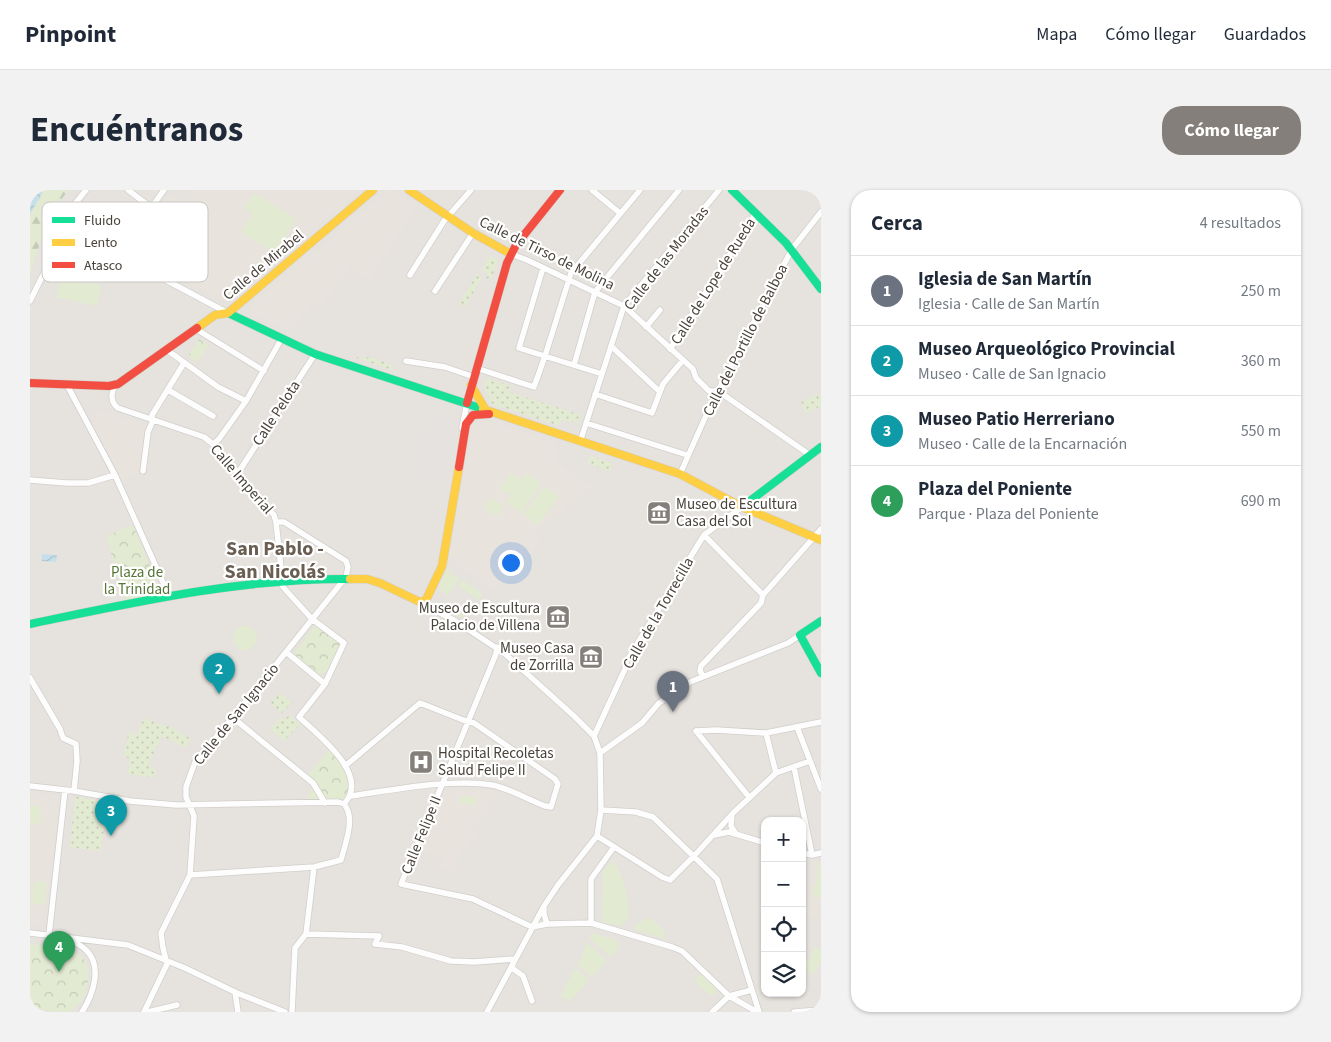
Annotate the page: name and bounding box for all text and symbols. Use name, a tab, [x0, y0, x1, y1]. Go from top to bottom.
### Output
text: Pinpoint	[25, 17, 116, 52]
text: Mapa	[1036, 22, 1077, 47]
text: Cómo llegar	[1105, 22, 1196, 47]
text: Guardados	[1224, 22, 1306, 47]
text: Encuéntranos	[30, 105, 243, 155]
button: Cómo llegar	[1162, 106, 1301, 155]
legend	[42, 202, 208, 282]
street label: Calle de las Moradas	[619, 202, 714, 315]
text: Cerca	[871, 208, 923, 238]
text: Fluido	[84, 211, 121, 231]
street label: Calle de Tirso de Molina	[476, 211, 618, 295]
text: 4 resultados	[1200, 212, 1281, 234]
street label: Calle de Lope de Rueda	[666, 214, 761, 349]
street label: Calle de Mirabel	[218, 225, 308, 305]
text: Lento	[84, 233, 117, 253]
text: Atasco	[84, 256, 122, 276]
street label: Calle del Portillo de Balboa	[698, 260, 793, 420]
text: Iglesia de San Martín	[918, 266, 1092, 293]
text: 1	[883, 280, 891, 302]
text: 250 m	[1241, 280, 1281, 302]
text: Iglesia · Calle de San Martín	[918, 293, 1100, 315]
text: Museo Arqueológico Provincial	[918, 336, 1175, 363]
text: 2	[883, 350, 891, 372]
text: 360 m	[1241, 350, 1281, 372]
text: Museo · Calle de San Ignacio	[918, 363, 1106, 385]
street label: Calle Pelota	[248, 377, 305, 450]
text: Museo Patio Herreriano	[918, 406, 1115, 433]
text: 3	[883, 420, 891, 442]
text: 550 m	[1241, 420, 1281, 442]
text: Museo · Calle de la Encarnación	[918, 433, 1127, 455]
street label: Calle Imperial	[205, 440, 278, 519]
text: Plaza del Poniente	[918, 476, 1072, 503]
text: 4	[883, 490, 891, 512]
text: 690 m	[1241, 490, 1281, 512]
place label: Museo de Escultura Casa del Sol	[676, 494, 797, 532]
museum icon: Museo de Escultura Casa del Sol	[646, 500, 672, 526]
text: Parque · Plaza del Poniente	[918, 503, 1099, 525]
district label: San Pablo - San Nicolás	[225, 535, 326, 586]
your location	[498, 550, 524, 576]
street label: Calle de la Torrecilla	[618, 553, 699, 673]
park label: Plaza de la Trinidad	[104, 562, 170, 600]
place label: Museo de Escultura Palacio de Villena	[419, 598, 540, 636]
museum icon: Museo de Escultura Palacio de Villena	[545, 604, 571, 630]
place label: Museo Casa de Zorrilla	[500, 638, 574, 676]
museum icon: Museo Casa de Zorrilla	[578, 644, 604, 670]
pin: 2	[203, 653, 235, 694]
street label: Calle de San Ignacio	[189, 659, 284, 770]
pin: 1	[657, 671, 689, 712]
place label: Hospital Recoletas Salud Felipe II	[438, 743, 554, 781]
hospital icon: Hospital Recoletas Salud Felipe II	[408, 749, 434, 775]
street label: Calle Felipe II	[396, 793, 447, 878]
pin: 3	[95, 795, 127, 836]
map controls	[761, 817, 806, 997]
button: +	[761, 817, 806, 862]
button: −	[761, 862, 806, 907]
button: locate	[761, 907, 806, 952]
pin: 4	[43, 931, 75, 972]
button: layers	[761, 952, 806, 997]

